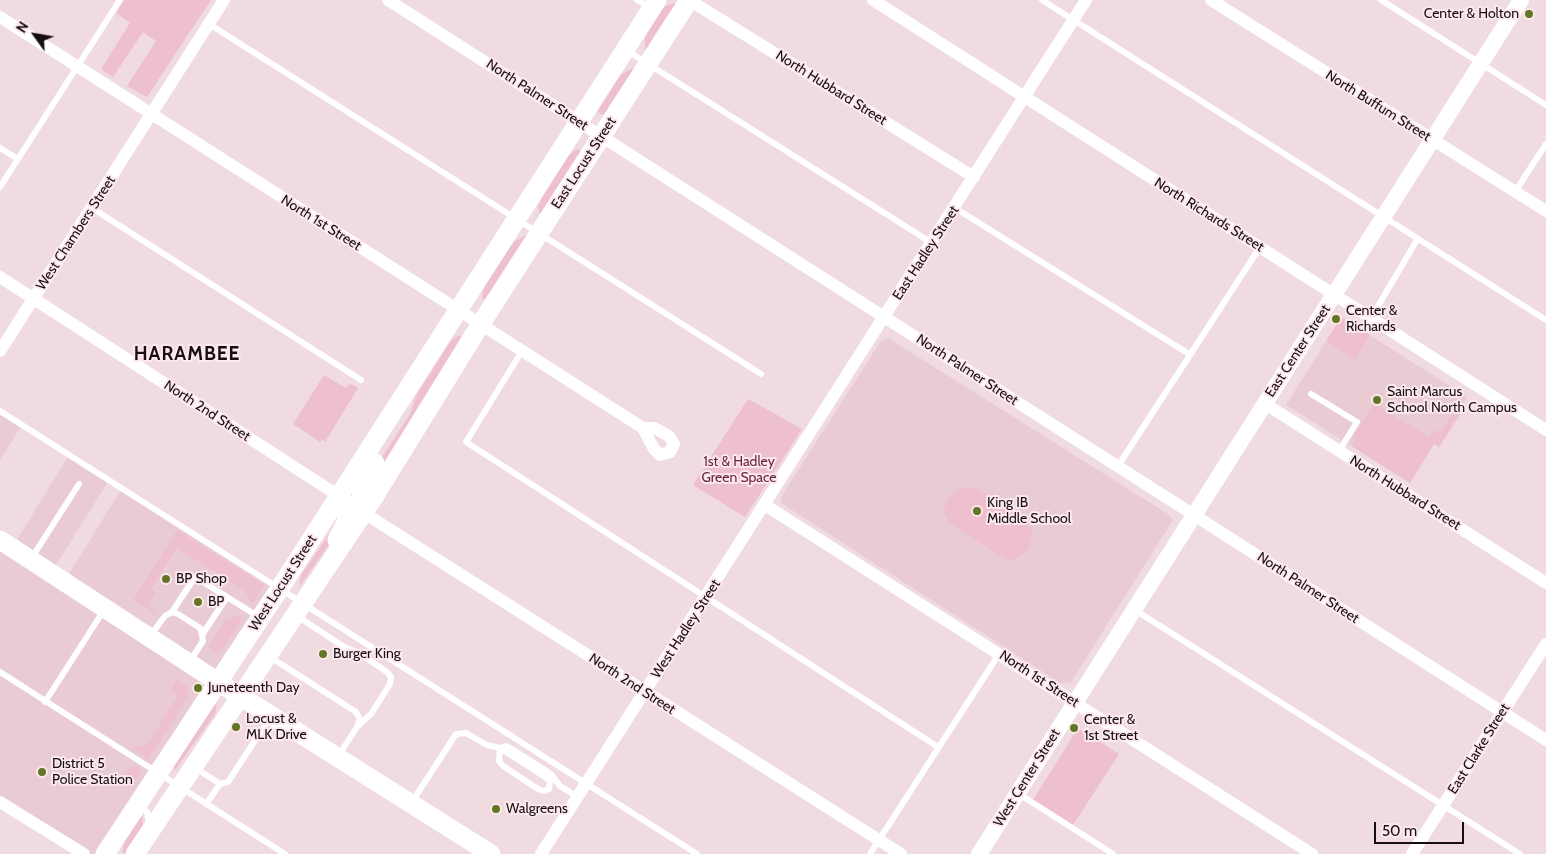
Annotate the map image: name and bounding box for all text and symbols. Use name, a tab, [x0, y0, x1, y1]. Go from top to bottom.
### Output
place label: Center & Holton	[1424, 6, 1519, 22]
marker: Center & Holton	[1523, 8, 1535, 20]
north arrow	[10, 10, 60, 60]
text: N	[12, 18, 33, 36]
street label: North Hubbard Street	[772, 47, 890, 129]
street label: North Palmer Street	[483, 56, 591, 134]
street label: North Buffum Street	[1322, 67, 1434, 145]
street label: East Locust Street	[548, 114, 620, 212]
street label: West Chambers Street	[33, 173, 119, 293]
street label: North Richards Street	[1151, 174, 1267, 256]
street label: North 1st Street	[278, 192, 364, 254]
street label: East Hadley Street	[889, 203, 963, 303]
street label: East Center Street	[1262, 302, 1334, 400]
place label: Center & Richards	[1346, 303, 1397, 336]
marker: Center & Richards	[1330, 313, 1342, 325]
street label: North Palmer Street	[913, 331, 1021, 409]
district label: HARAMBEE	[133, 343, 241, 365]
street label: North 2nd Street	[161, 377, 253, 445]
place label: Saint Marcus School North Campus	[1387, 384, 1517, 417]
marker: Saint Marcus School North Campus	[1371, 394, 1383, 406]
street label: North Hubbard Street	[1346, 452, 1464, 534]
park label: 1st & Hadley Green Space	[702, 454, 776, 487]
place label: King IB Middle School	[987, 495, 1071, 528]
marker: King IB Middle School	[971, 505, 983, 517]
street label: West Locust Street	[246, 532, 320, 634]
street label: North Palmer Street	[1254, 549, 1362, 627]
place label: BP Shop	[176, 571, 227, 587]
marker: BP Shop	[160, 573, 172, 585]
street label: West Hadley Street	[648, 576, 724, 682]
place label: BP	[208, 594, 224, 610]
marker: BP	[192, 596, 204, 608]
place label: Burger King	[333, 646, 401, 662]
street label: North 1st Street	[996, 647, 1082, 711]
marker: Burger King	[317, 648, 329, 660]
street label: North 2nd Street	[586, 650, 678, 718]
place label: Juneteenth Day	[208, 680, 299, 696]
marker: Juneteenth Day	[192, 682, 204, 694]
street label: East Clarke Street	[1444, 701, 1514, 797]
place label: Locust & MLK Drive	[246, 711, 307, 744]
place label: Center & 1st Street	[1084, 712, 1138, 744]
marker: Locust & MLK Drive	[230, 721, 242, 733]
marker: Center & 1st Street	[1068, 722, 1080, 734]
street label: West Center Street	[990, 726, 1064, 830]
place label: District 5 Police Station	[52, 756, 133, 789]
marker: District 5 Police Station	[36, 766, 48, 778]
place label: Walgreens	[506, 801, 568, 817]
marker: Walgreens	[490, 803, 502, 815]
scale bar	[1376, 812, 1466, 844]
text: 50 m	[1382, 822, 1417, 840]

